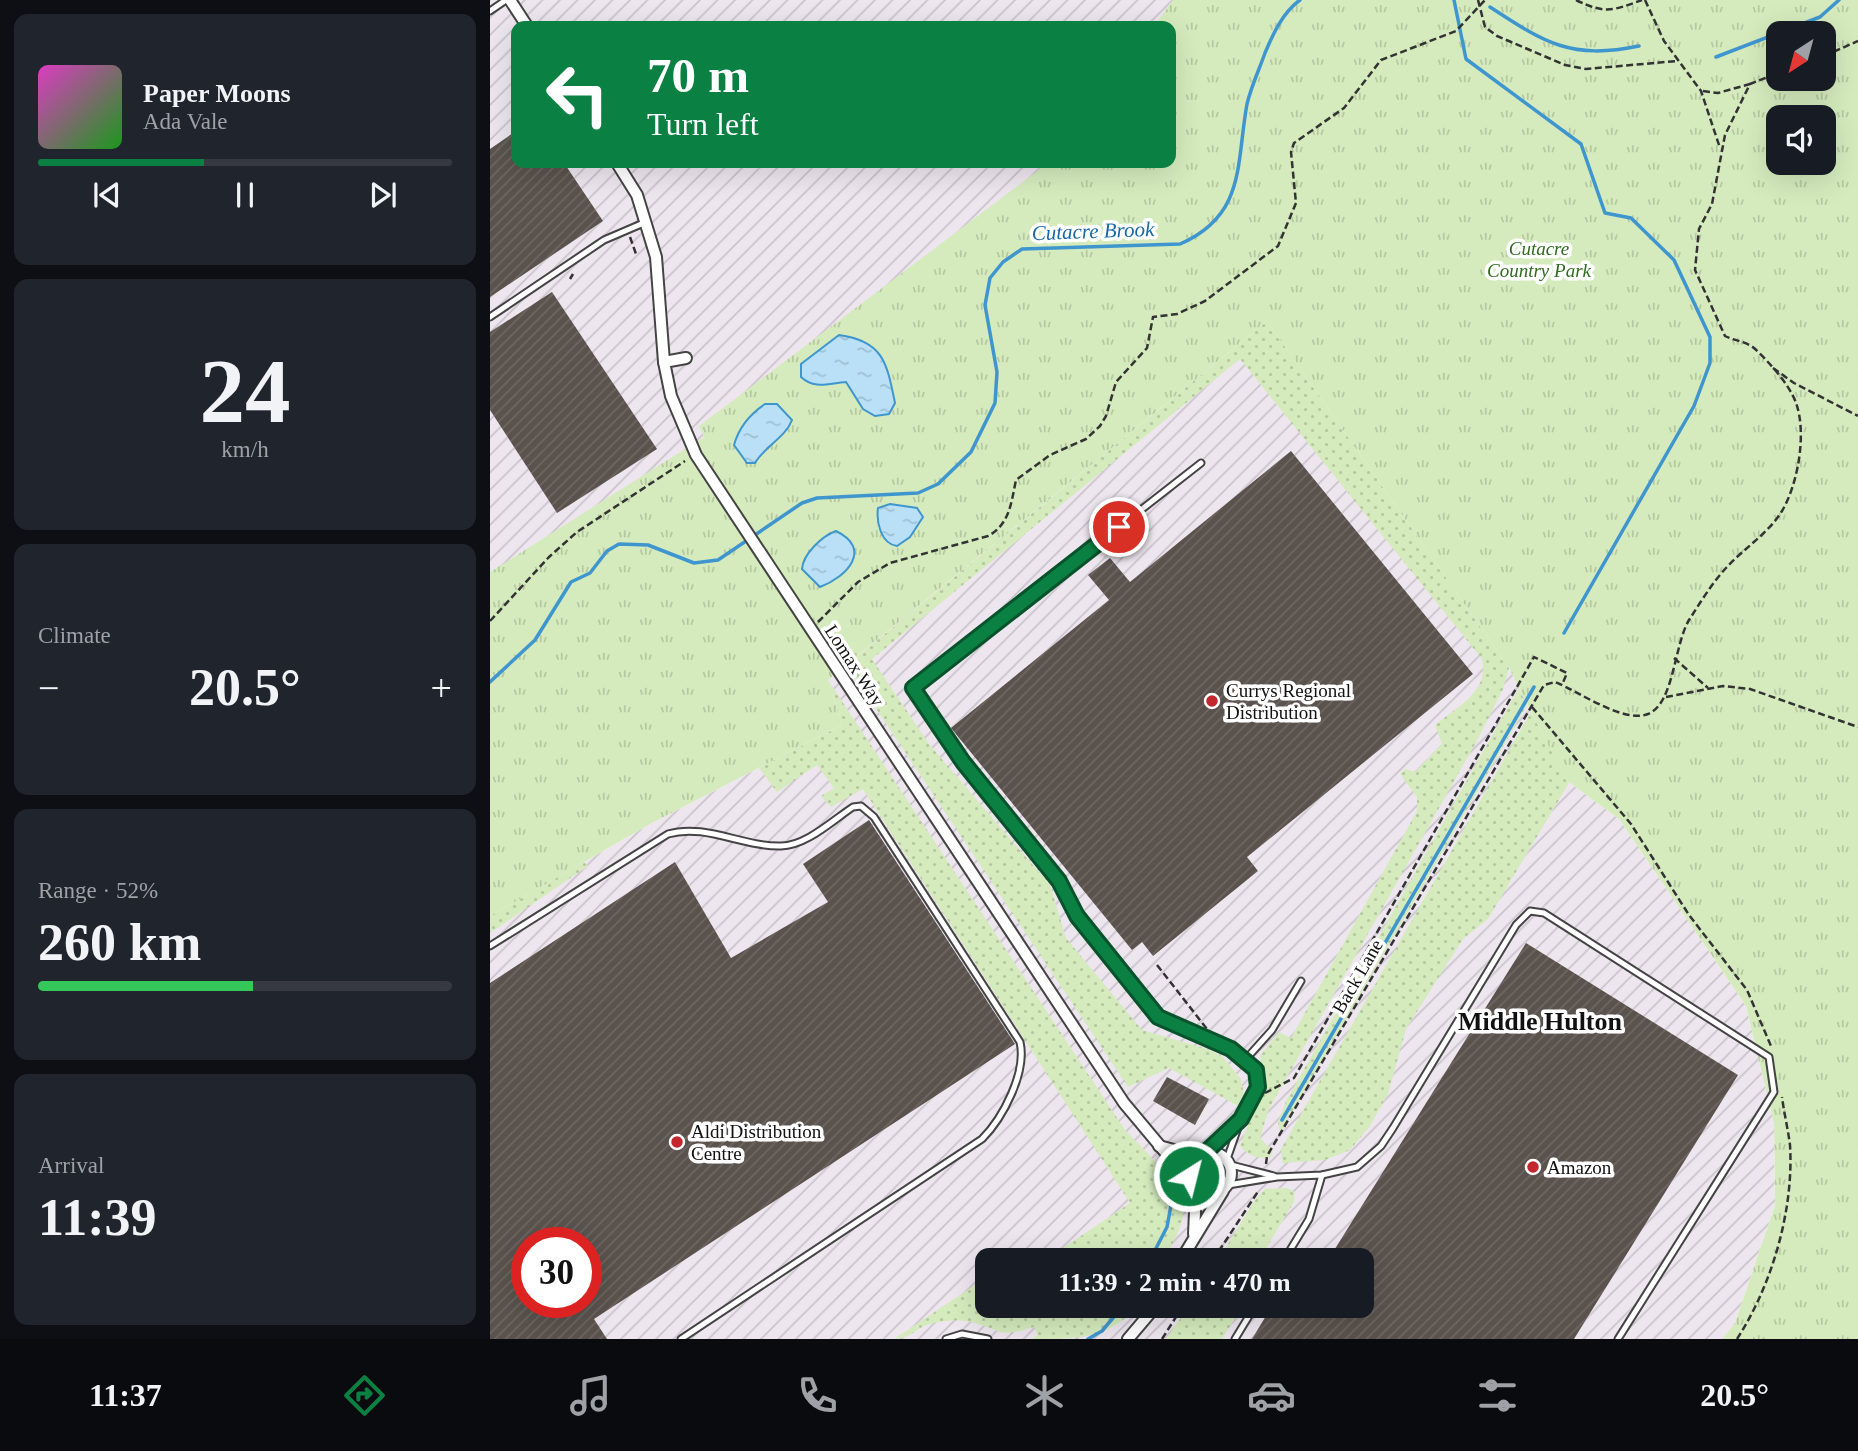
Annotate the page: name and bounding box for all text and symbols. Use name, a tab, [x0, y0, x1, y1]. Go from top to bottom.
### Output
north arrow	[1766, 21, 1836, 91]
map controls	[1766, 21, 1836, 175]
text: 70 m	[647, 48, 749, 103]
icon: left	[532, 49, 623, 140]
text: Paper Moons	[143, 79, 291, 108]
button: sound	[1766, 105, 1836, 175]
text: Turn left	[647, 106, 759, 142]
text: Ada Vale	[143, 109, 228, 134]
icon: previous	[88, 176, 126, 214]
icon: pause	[226, 176, 264, 214]
icon: next	[364, 176, 402, 214]
water label: Cutacre Brook	[1031, 217, 1155, 245]
park label: Cutacre Country Park	[1487, 238, 1592, 281]
text: 24	[200, 341, 291, 442]
text: km/h	[221, 437, 269, 462]
pin	[1089, 497, 1149, 557]
icon: arrive	[1100, 508, 1138, 546]
street label: Lomax Way	[821, 621, 889, 710]
text: Climate	[38, 623, 111, 648]
text: 20.5°	[189, 659, 301, 716]
text: −	[38, 667, 59, 709]
text: +	[431, 667, 452, 709]
place label: Currys Regional Distribution	[1226, 680, 1351, 723]
marker: Currys Regional Distribution	[1204, 693, 1220, 709]
text: Range · 52%	[38, 878, 158, 903]
text: 260 km	[38, 914, 201, 971]
street label: Back Lane	[1328, 936, 1387, 1017]
district label: Middle Hulton	[1458, 1007, 1623, 1036]
place label: Aldi Distribution Centre	[691, 1121, 822, 1164]
marker: Aldi Distribution Centre	[669, 1134, 685, 1150]
position arrow	[1152, 1139, 1226, 1213]
text: Arrival	[38, 1153, 104, 1178]
place label: Amazon	[1547, 1157, 1612, 1178]
marker: Amazon	[1525, 1159, 1541, 1175]
text: 11:39	[38, 1189, 156, 1246]
speed limit sign: 30	[511, 1227, 602, 1318]
text: 11:39 · 2 min · 470 m	[1058, 1268, 1291, 1297]
icon: directions	[340, 1371, 389, 1420]
icon: music	[566, 1371, 615, 1420]
icon: phone	[793, 1371, 842, 1420]
icon: climate	[1020, 1371, 1069, 1420]
icon: car	[1247, 1371, 1296, 1420]
icon: filters	[1473, 1371, 1522, 1420]
text: 11:37	[89, 1377, 162, 1413]
text: 20.5°	[1700, 1377, 1769, 1413]

